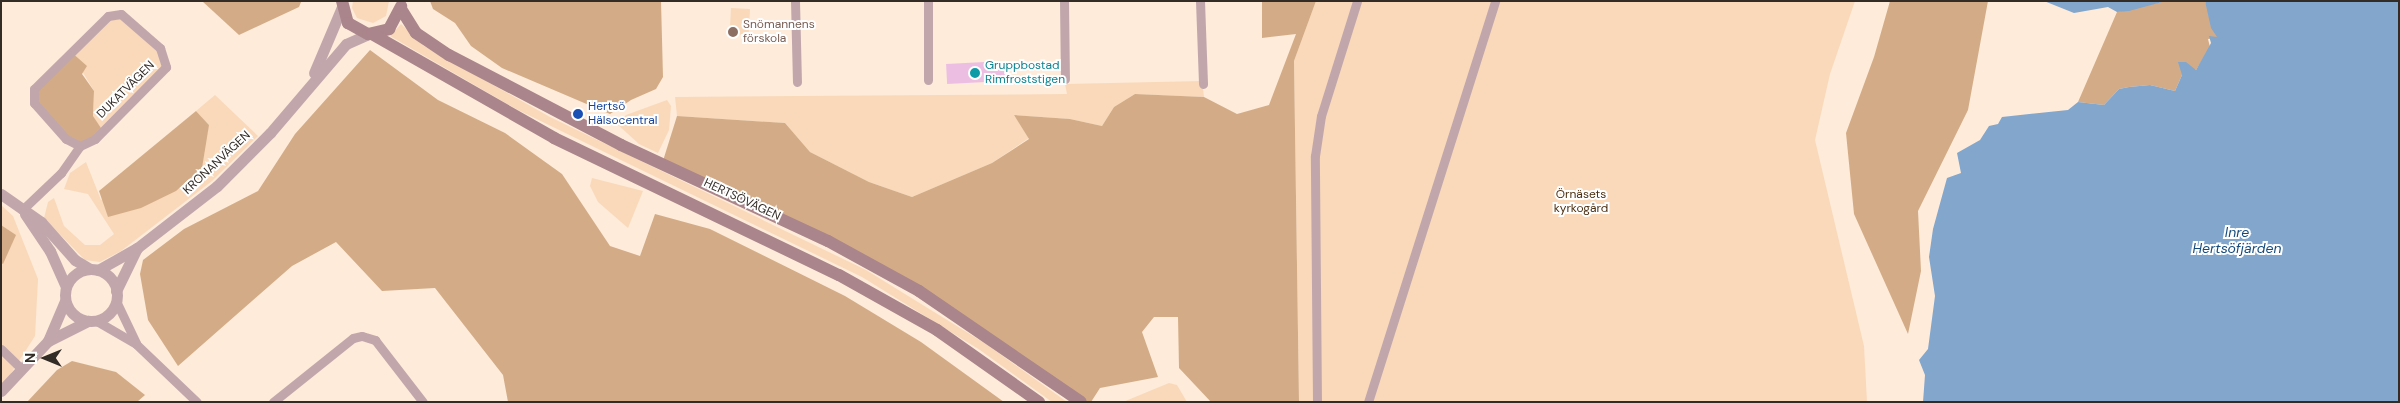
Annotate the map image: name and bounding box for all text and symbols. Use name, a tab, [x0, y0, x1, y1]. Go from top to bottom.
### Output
place label: Snömannens förskola	[743, 18, 815, 46]
marker: Snömannens förskola	[727, 26, 739, 38]
street label: DUKATVÄGEN	[94, 58, 158, 122]
place label: Gruppbostad Rimfroststigen	[985, 59, 1065, 87]
marker: Gruppbostad Rimfroststigen	[969, 67, 981, 79]
place label: Hertsö Hälsocentral	[588, 100, 657, 128]
marker: Hertsö Hälsocentral	[572, 108, 584, 120]
street label: KRONANVÄGEN	[180, 128, 254, 198]
street label: HERTSÖVÄGEN	[701, 176, 783, 224]
park label: Örnäsets kyrkogård	[1554, 188, 1608, 216]
water label: Inre Hertsöfjärden	[2193, 224, 2281, 256]
north arrow	[20, 333, 70, 383]
text: N	[21, 353, 39, 363]

